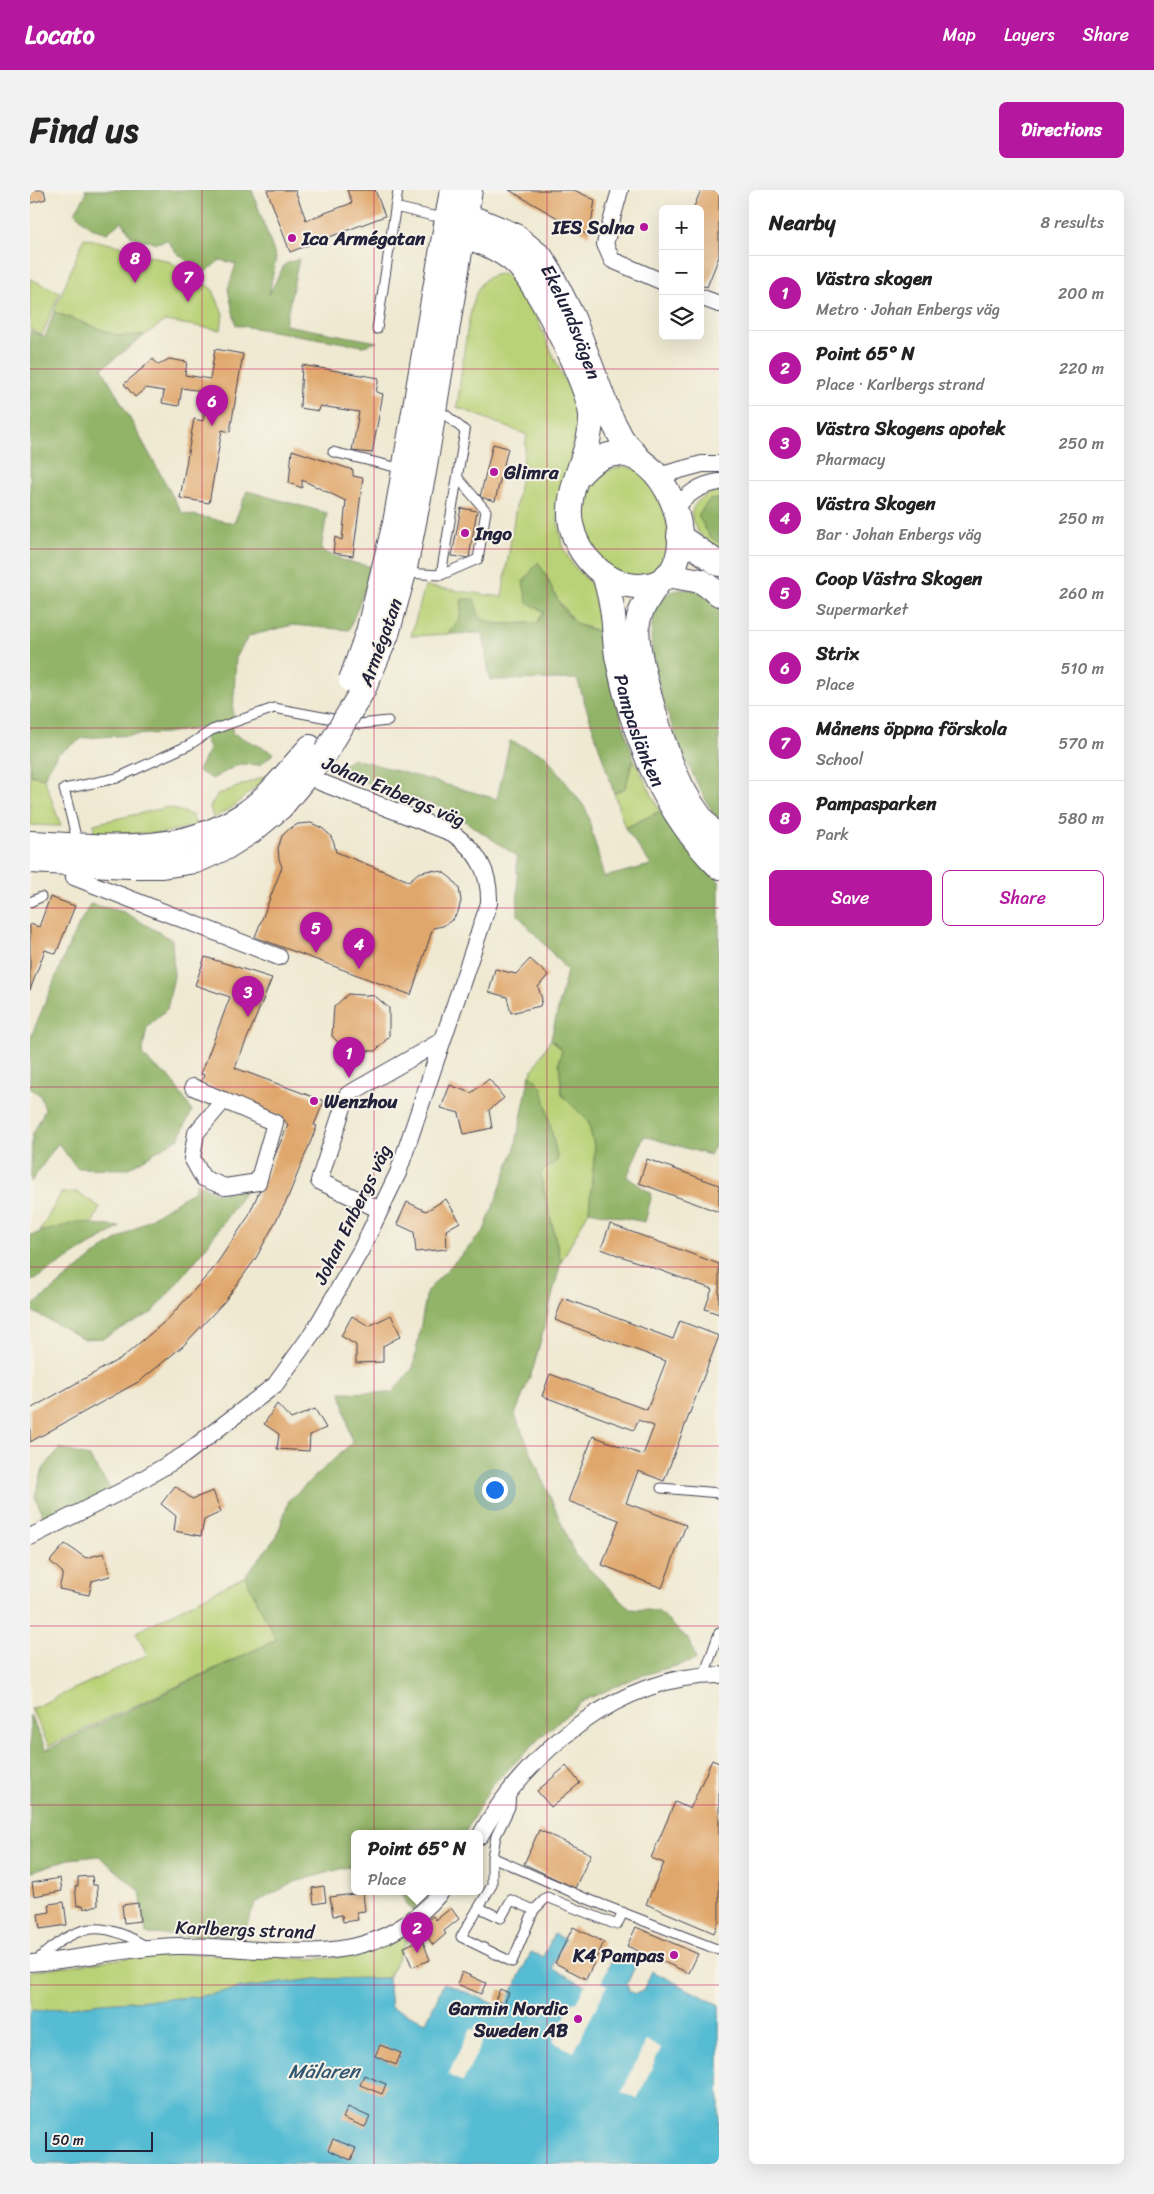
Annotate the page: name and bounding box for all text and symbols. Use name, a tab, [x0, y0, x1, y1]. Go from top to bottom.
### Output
text: Locato	[25, 14, 95, 56]
text: Map	[943, 19, 976, 51]
text: Layers	[1004, 19, 1055, 51]
text: Share	[1083, 19, 1129, 51]
text: Find us	[30, 99, 138, 161]
button: Directions	[999, 102, 1124, 158]
text: Nearby	[769, 204, 835, 242]
map controls	[659, 205, 704, 340]
button: +	[659, 205, 704, 250]
text: 8 results	[1041, 208, 1104, 237]
place label: IES Solna	[551, 211, 634, 244]
marker: IES Solna	[638, 221, 650, 233]
place label: Ica Armégatan	[301, 222, 426, 255]
marker: Ica Armégatan	[286, 232, 298, 244]
pin: 8	[119, 242, 151, 283]
button: −	[659, 250, 704, 295]
street label: Ekelundsvägen	[532, 258, 611, 384]
pin: 7	[172, 261, 204, 302]
text: Västra skogen	[816, 262, 932, 295]
text: 1	[782, 279, 788, 308]
text: 200 m	[1058, 279, 1104, 308]
button: layers	[659, 295, 704, 340]
text: Metro · Johan Enbergs väg	[816, 295, 1000, 324]
text: Point 65° N	[816, 337, 915, 370]
text: 2	[780, 354, 790, 383]
text: 220 m	[1059, 354, 1104, 383]
text: Place · Karlbergs strand	[816, 370, 984, 399]
pin: 6	[196, 385, 228, 426]
text: Västra Skogens apotek	[816, 412, 1005, 445]
text: 3	[781, 429, 789, 458]
text: 250 m	[1058, 429, 1104, 458]
text: Pharmacy	[816, 445, 885, 474]
place label: Glimra	[503, 456, 559, 489]
marker: Glimra	[488, 466, 500, 478]
text: Västra Skogen	[816, 487, 936, 520]
text: 4	[780, 504, 790, 533]
text: 250 m	[1058, 504, 1104, 533]
place label: Ingo	[474, 517, 512, 550]
text: Bar · Johan Enbergs väg	[816, 520, 982, 549]
marker: Ingo	[459, 527, 471, 539]
text: Coop Västra Skogen	[816, 562, 982, 595]
text: 5	[780, 579, 790, 608]
text: 260 m	[1059, 579, 1104, 608]
street label: Armégatan	[349, 593, 412, 692]
text: Supermarket	[816, 595, 908, 624]
text: Strix	[816, 637, 859, 670]
text: 6	[780, 654, 790, 683]
text: 510 m	[1061, 654, 1104, 683]
text: Place	[816, 670, 855, 699]
street label: Pampaslänken	[604, 671, 674, 793]
text: Månens öppna förskola	[816, 712, 1007, 745]
text: 7	[780, 729, 790, 758]
text: 570 m	[1059, 729, 1104, 758]
text: School	[816, 745, 863, 774]
street label: Johan Enbergs väg	[316, 746, 471, 836]
text: Pampasparken	[816, 787, 936, 820]
text: 8	[780, 804, 790, 833]
text: 580 m	[1058, 804, 1104, 833]
text: Park	[816, 820, 849, 849]
button: Save	[769, 870, 932, 926]
button: Share	[942, 870, 1104, 926]
pin: 5	[300, 912, 332, 953]
pin: 4	[343, 928, 375, 969]
pin: 3	[232, 976, 264, 1017]
pin: 1	[333, 1037, 365, 1078]
place label: Wenzhou	[324, 1085, 398, 1118]
marker: Wenzhou	[308, 1095, 320, 1107]
street label: Johan Enbergs väg	[304, 1138, 401, 1291]
your location	[482, 1477, 508, 1503]
popup	[351, 1830, 483, 1895]
text: Point 65° N	[368, 1832, 466, 1865]
text: Place	[368, 1865, 406, 1894]
street label: Karlbergs strand	[175, 1911, 316, 1948]
pin: 2	[401, 1912, 433, 1953]
place label: K4 Pampas	[572, 1939, 665, 1972]
marker: K4 Pampas	[668, 1949, 680, 1961]
place label: Garmin Nordic Sweden AB	[448, 1992, 569, 2047]
marker: Garmin Nordic Sweden AB	[572, 2013, 584, 2025]
water label: Mälaren	[288, 2054, 362, 2089]
text: 50 m	[52, 2128, 84, 2153]
scale bar	[45, 2129, 152, 2152]

